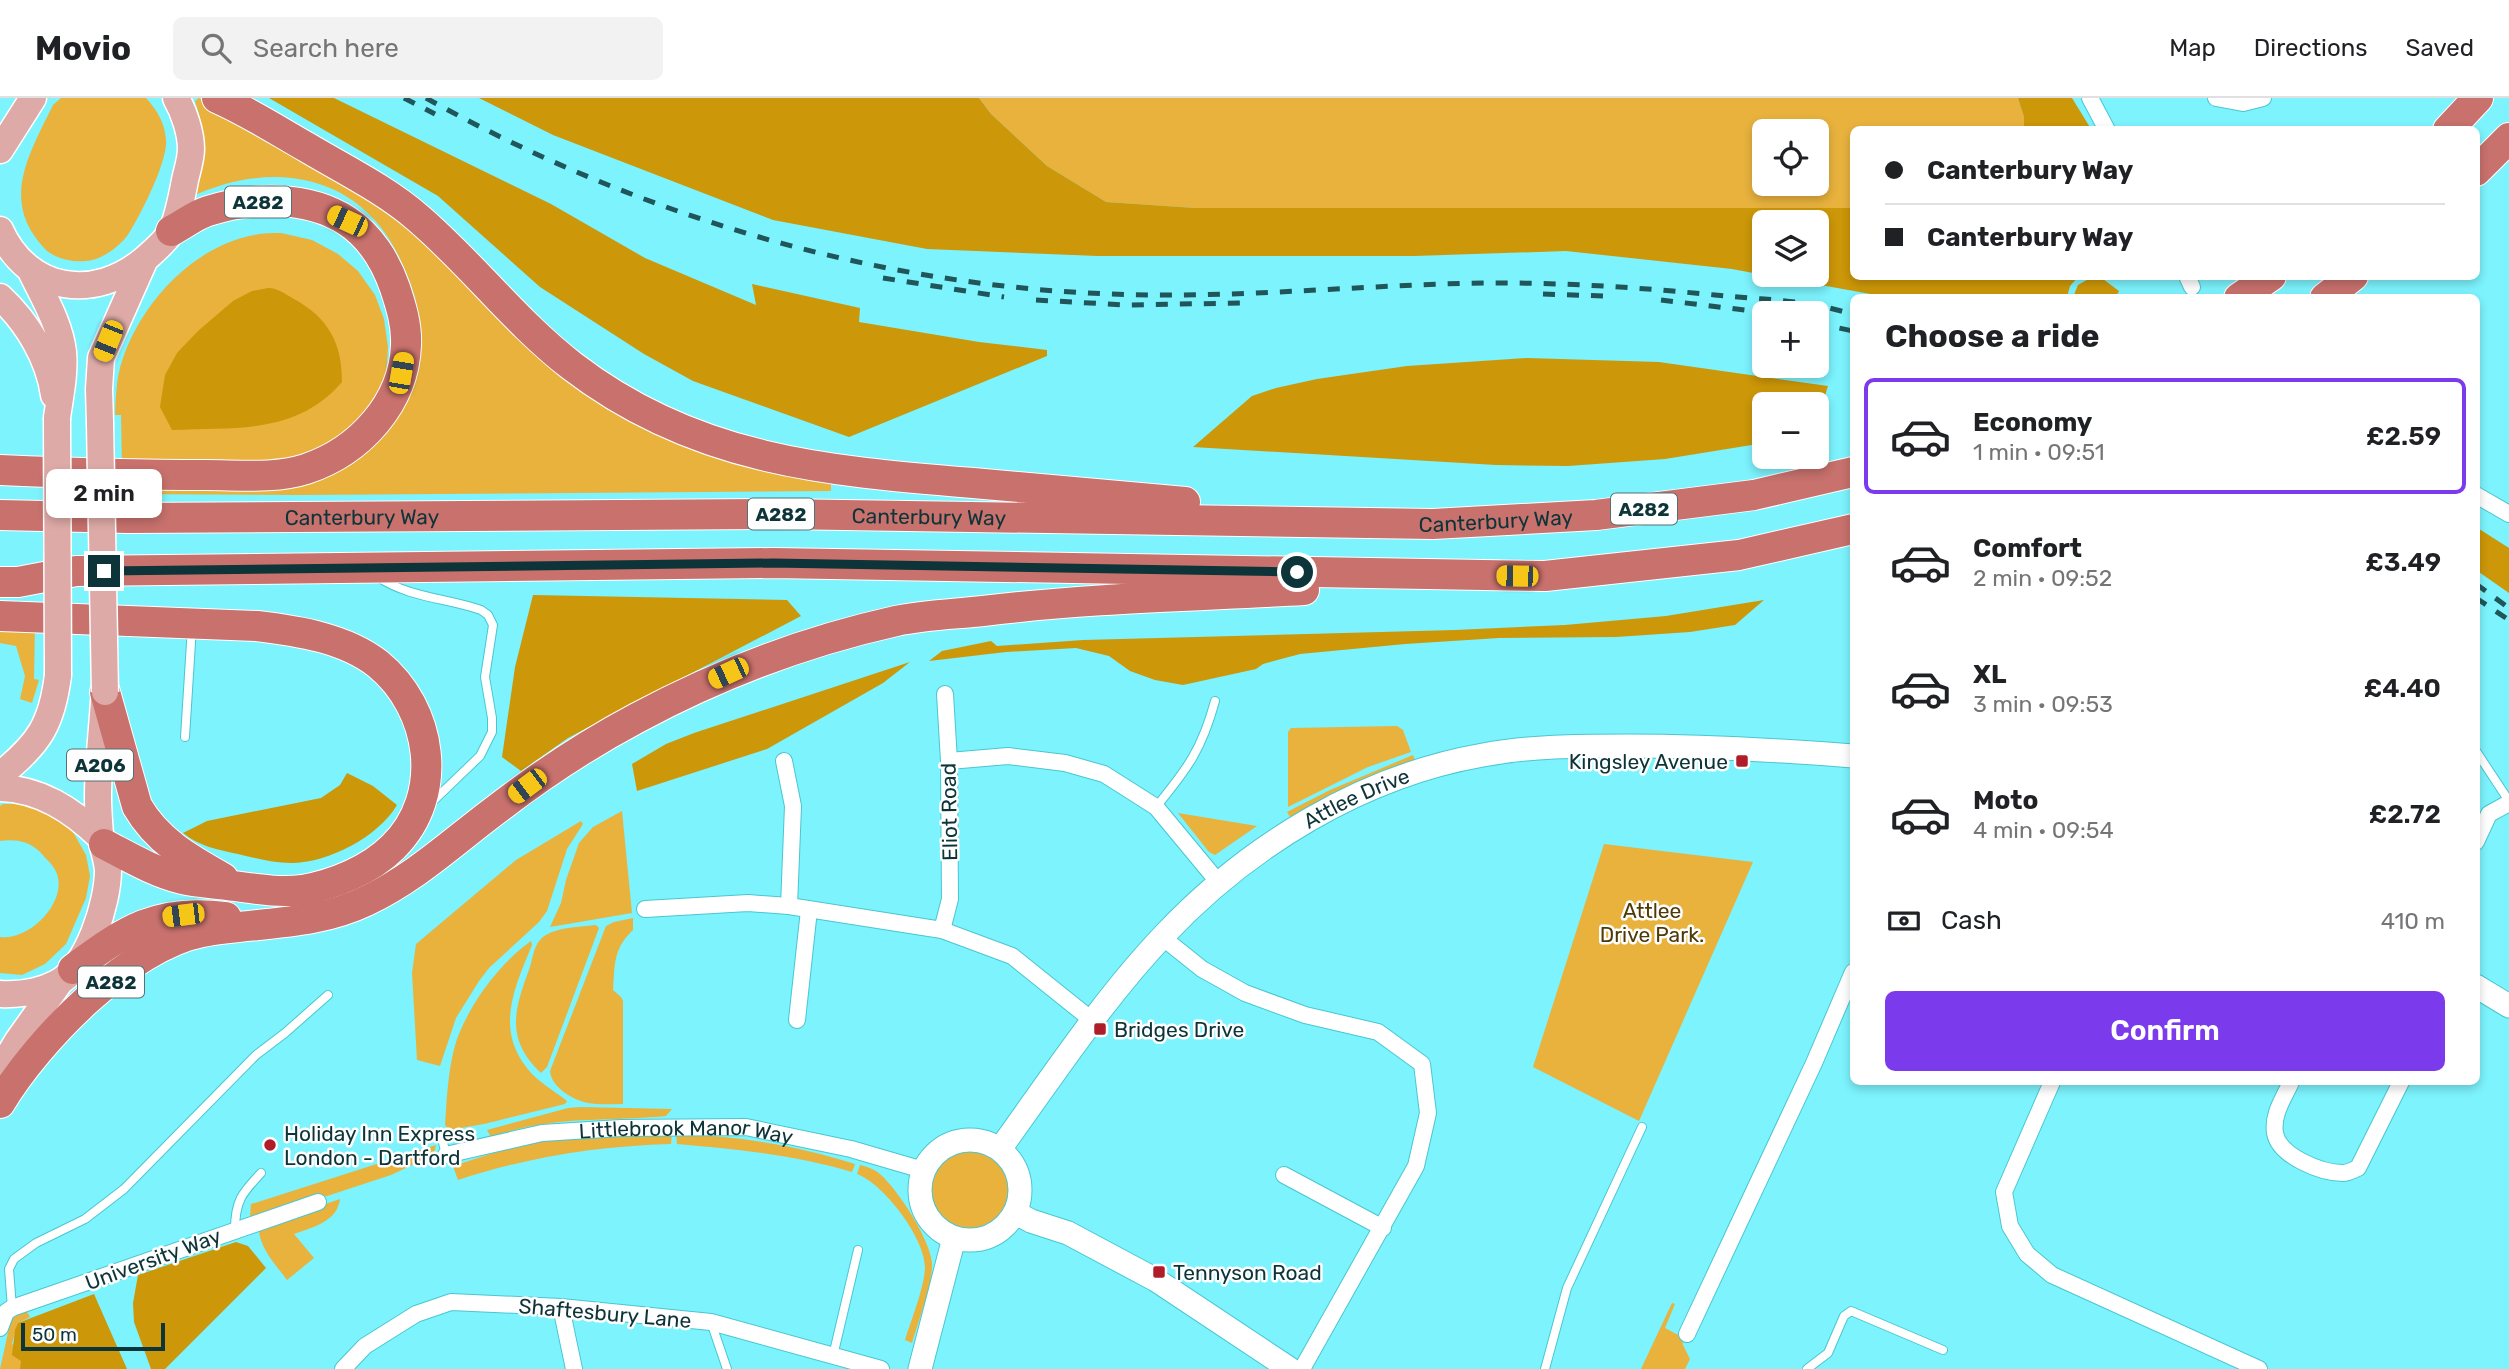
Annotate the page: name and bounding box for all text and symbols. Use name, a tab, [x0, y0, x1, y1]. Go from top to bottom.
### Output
search box	[173, 17, 663, 80]
text: Movio	[35, 29, 131, 68]
icon: search	[197, 29, 235, 67]
text: Search here	[253, 33, 399, 64]
text: Map	[2169, 34, 2216, 62]
text: Directions	[2254, 34, 2367, 62]
text: Saved	[2405, 34, 2474, 62]
map controls	[1752, 119, 1829, 469]
button: locate	[1752, 119, 1829, 196]
text: Canterbury Way	[1927, 155, 2133, 186]
road number: A282	[225, 186, 291, 218]
car	[324, 203, 371, 239]
button: layers	[1752, 210, 1829, 287]
text: Canterbury Way	[1927, 222, 2133, 253]
button: +	[1752, 301, 1829, 378]
text: Choose a ride	[1885, 317, 2099, 355]
car	[91, 318, 126, 364]
car	[388, 350, 415, 396]
button: −	[1752, 392, 1829, 469]
icon: car	[1889, 405, 1952, 468]
text: Economy	[1973, 407, 2092, 438]
text: £2.59	[2366, 421, 2441, 452]
text: 1 min · 09:51	[1973, 438, 2105, 466]
callout: 2 min	[46, 470, 162, 518]
text: 2 min	[73, 479, 135, 507]
road number: A282	[1611, 494, 1677, 524]
road number: A282	[748, 498, 814, 530]
street label: Canterbury Way	[852, 503, 1007, 530]
street label: Canterbury Way	[285, 504, 440, 530]
street label: Canterbury Way	[1418, 504, 1574, 537]
icon: car	[1889, 531, 1952, 594]
text: Comfort	[1973, 533, 2082, 564]
text: £3.49	[2365, 547, 2441, 578]
route end	[88, 555, 120, 587]
route start	[1281, 556, 1313, 588]
text: 2 min · 09:52	[1973, 564, 2112, 592]
car	[1496, 565, 1539, 587]
car	[705, 655, 752, 691]
icon: car	[1889, 657, 1952, 720]
text: XL	[1973, 659, 2006, 690]
text: £4.40	[2364, 673, 2441, 704]
text: 3 min · 09:53	[1973, 690, 2113, 718]
place label: Kingsley Avenue	[1569, 749, 1728, 774]
road number: A206	[67, 750, 133, 780]
marker: Kingsley Avenue	[1734, 753, 1750, 769]
street label: Attlee Drive	[1299, 762, 1413, 833]
street label: Eliot Road	[936, 763, 962, 861]
car	[504, 765, 551, 807]
icon: car	[1889, 783, 1952, 846]
text: Moto	[1973, 785, 2038, 816]
text: £2.72	[2369, 799, 2441, 830]
text: 4 min · 09:54	[1973, 816, 2114, 844]
park label: Attlee Drive Park.	[1600, 898, 1704, 947]
car	[161, 902, 206, 928]
icon: cash	[1885, 902, 1923, 940]
text: Cash	[1941, 905, 2002, 936]
text: 410 m	[2381, 907, 2445, 935]
road number: A282	[78, 967, 144, 998]
button: Confirm	[1885, 991, 2445, 1071]
place label: Bridges Drive	[1114, 1017, 1244, 1042]
marker: Bridges Drive	[1092, 1021, 1108, 1037]
street label: Littlebrook Manor Way	[578, 1114, 796, 1149]
place label: Holiday Inn Express London - Dartford	[284, 1121, 475, 1170]
marker: Holiday Inn Express London - Dartford	[262, 1137, 278, 1153]
street label: University Way	[82, 1223, 225, 1295]
place label: Tennyson Road	[1173, 1260, 1322, 1285]
marker: Tennyson Road	[1151, 1264, 1167, 1280]
street label: Shaftesbury Lane	[518, 1293, 692, 1333]
scale bar	[21, 1320, 164, 1352]
text: 50 m	[32, 1323, 77, 1346]

